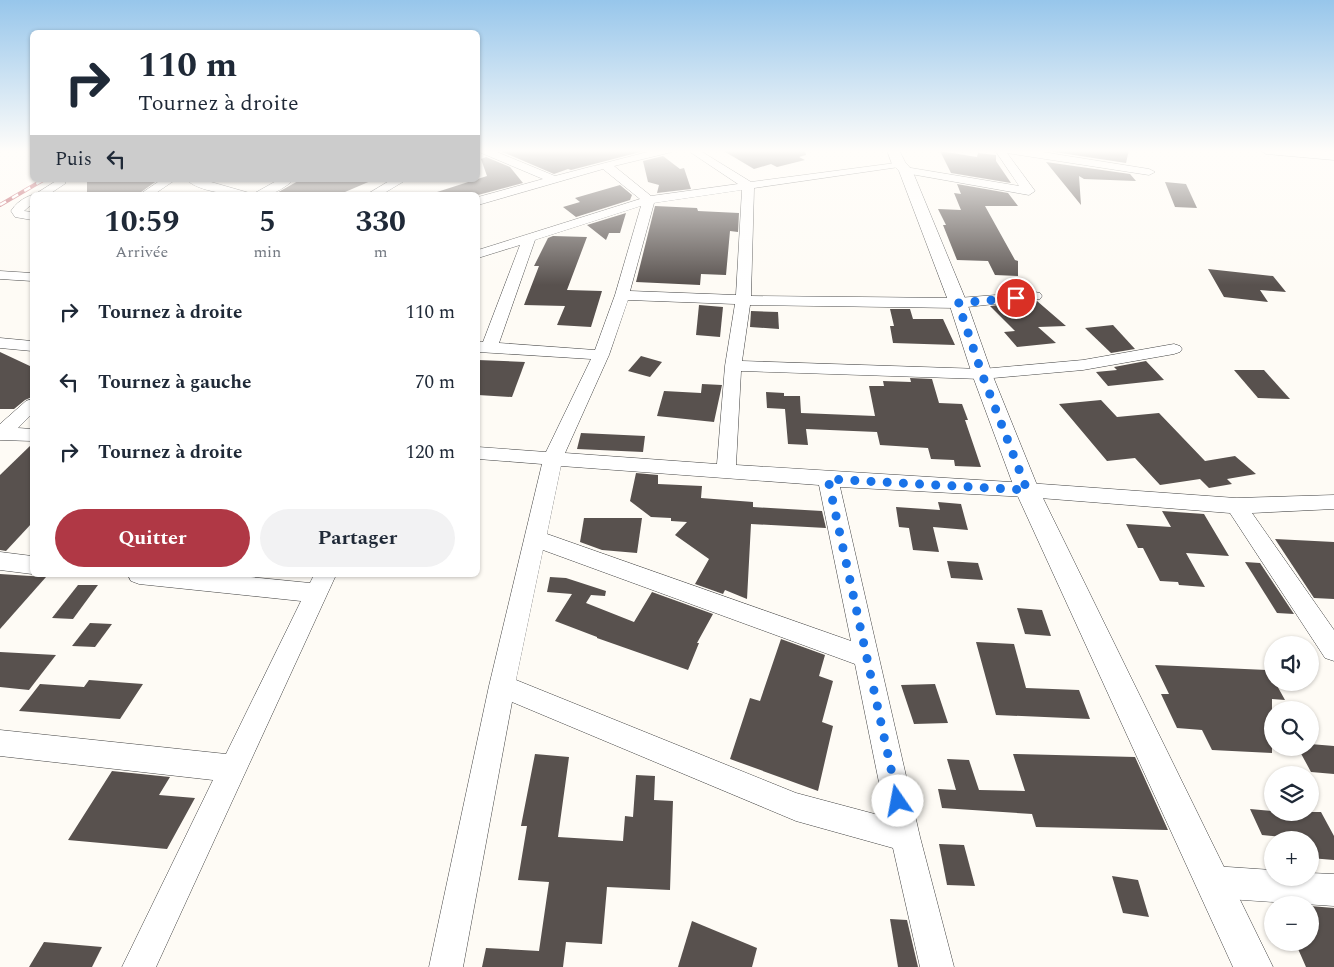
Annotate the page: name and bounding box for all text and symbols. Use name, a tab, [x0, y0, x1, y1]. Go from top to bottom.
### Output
text: 110 m	[138, 39, 237, 92]
icon: right	[55, 50, 120, 115]
text: Tournez à droite	[138, 87, 299, 120]
text: Puis	[55, 145, 92, 174]
icon: left	[102, 145, 130, 173]
text: 10:59	[104, 199, 179, 245]
text: 5	[259, 199, 276, 245]
text: 330	[355, 199, 406, 245]
text: Arrivée	[115, 240, 168, 264]
text: min	[253, 240, 281, 264]
text: m	[374, 240, 388, 264]
pin	[995, 277, 1037, 319]
icon: arrive	[1002, 284, 1030, 312]
icon: right	[55, 298, 83, 326]
text: Tournez à droite	[98, 298, 242, 327]
text: 110 m	[405, 298, 455, 327]
icon: left	[55, 368, 83, 396]
text: Tournez à gauche	[98, 368, 251, 397]
text: 70 m	[415, 368, 455, 397]
icon: right	[55, 438, 83, 466]
text: Tournez à droite	[98, 438, 242, 467]
text: 120 m	[405, 438, 455, 467]
button: Quitter	[55, 509, 250, 567]
button: Partager	[260, 509, 455, 567]
map controls	[1264, 636, 1319, 951]
button: sound	[1264, 636, 1319, 691]
button: search	[1264, 701, 1319, 756]
button: layers	[1264, 766, 1319, 821]
position arrow	[871, 774, 923, 826]
button: +	[1264, 831, 1319, 886]
button: −	[1264, 896, 1319, 951]

